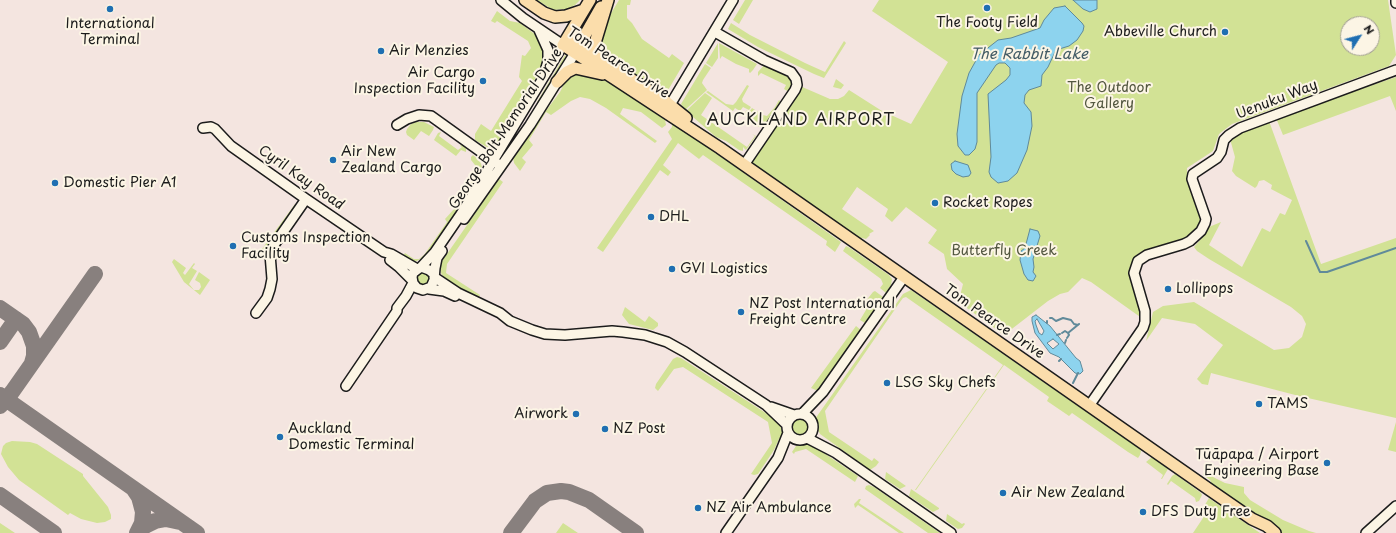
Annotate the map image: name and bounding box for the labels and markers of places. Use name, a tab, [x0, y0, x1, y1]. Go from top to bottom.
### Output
marker: The Footy Field	[982, 3, 992, 13]
marker: International Terminal	[105, 4, 115, 14]
place label: The Footy Field	[936, 15, 1038, 31]
place label: International Terminal	[65, 16, 155, 48]
place label: Abbeville Church	[1104, 24, 1217, 40]
marker: Abbeville Church	[1220, 27, 1230, 37]
place label: Air Menzies	[389, 43, 469, 59]
marker: Air Menzies	[376, 46, 386, 56]
place label: Air Cargo Inspection Facility	[354, 65, 475, 98]
marker: Air Cargo Inspection Facility	[478, 76, 488, 86]
place label: Air New Zealand Cargo	[341, 144, 442, 176]
marker: Air New Zealand Cargo	[328, 155, 338, 165]
place label: Domestic Pier A1	[63, 175, 176, 191]
marker: Domestic Pier A1	[50, 178, 60, 188]
place label: Rocket Ropes	[943, 195, 1032, 211]
marker: Rocket Ropes	[930, 198, 940, 208]
place label: DHL	[659, 209, 689, 225]
marker: DHL	[646, 212, 656, 222]
place label: Customs Inspection Facility	[241, 230, 371, 262]
marker: Customs Inspection Facility	[228, 241, 238, 251]
place label: GVI Logistics	[680, 261, 767, 277]
marker: GVI Logistics	[667, 264, 677, 274]
place label: Lollipops	[1176, 281, 1233, 297]
marker: Lollipops	[1163, 284, 1173, 294]
place label: NZ Post International Freight Centre	[749, 296, 895, 328]
marker: NZ Post International Freight Centre	[736, 307, 746, 317]
place label: LSG Sky Chefs	[895, 375, 996, 391]
marker: LSG Sky Chefs	[882, 378, 892, 388]
place label: TAMS	[1267, 396, 1308, 412]
marker: TAMS	[1254, 399, 1264, 409]
place label: Airwork	[514, 406, 568, 422]
marker: Airwork	[571, 409, 581, 419]
place label: Auckland Domestic Terminal	[288, 421, 414, 454]
place label: NZ Post	[613, 421, 665, 437]
marker: NZ Post	[600, 424, 610, 434]
marker: Auckland Domestic Terminal	[275, 432, 285, 442]
place label: Tūāpapa / Airport Engineering Base	[1195, 447, 1319, 480]
marker: Tūāpapa / Airport Engineering Base	[1322, 458, 1332, 468]
place label: Air New Zealand	[1011, 485, 1125, 501]
marker: Air New Zealand	[998, 488, 1008, 498]
place label: NZ Air Ambulance	[706, 500, 832, 516]
marker: NZ Air Ambulance	[693, 503, 703, 513]
place label: DFS Duty Free	[1151, 504, 1251, 520]
marker: DFS Duty Free	[1138, 507, 1148, 517]

